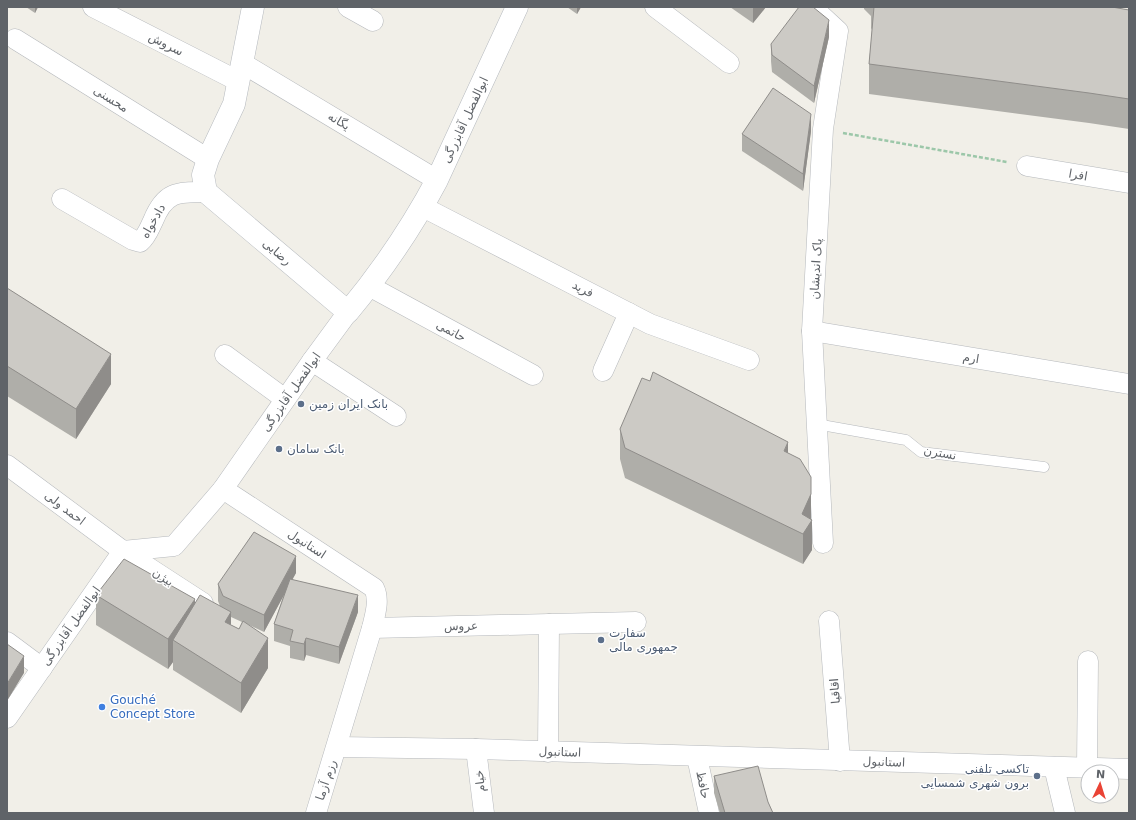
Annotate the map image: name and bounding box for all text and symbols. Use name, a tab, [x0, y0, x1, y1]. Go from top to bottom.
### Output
street label: سروش	[146, 29, 186, 60]
street label: ابوالفضل آقابزرگی	[438, 74, 492, 166]
street label: محسنی	[91, 83, 131, 115]
street label: یگانه	[325, 109, 353, 133]
street label: افرا	[1067, 166, 1089, 185]
street label: دادخواه	[138, 201, 169, 241]
street label: رضایی	[259, 236, 294, 269]
street label: پاک اندیشان	[807, 238, 825, 300]
street label: فرید	[570, 278, 596, 301]
street label: حاتمی	[434, 317, 468, 345]
street label: ابوالفضل آقابزرگی	[258, 349, 324, 435]
street label: ارم	[962, 350, 980, 367]
place label: بانک ایران زمین	[309, 397, 388, 412]
marker: بانک ایران زمین	[296, 399, 306, 409]
place label: بانک سامان	[287, 442, 345, 456]
street label: نسترن	[922, 443, 958, 464]
marker: بانک سامان	[274, 444, 284, 454]
street label: احمد ولی	[41, 488, 88, 529]
street label: استانبول	[285, 527, 329, 562]
street label: بیژن	[149, 565, 176, 590]
street label: ابوالفضل آقابزرگی	[38, 583, 104, 669]
street label: عروس	[444, 619, 478, 634]
place label: سفارت جمهوری مالی	[609, 626, 678, 655]
marker: سفارت جمهوری مالی	[596, 635, 606, 645]
street label: اقاقیا	[827, 678, 843, 704]
place label: Gouché Concept Store	[110, 693, 195, 721]
marker: Gouché Concept Store	[97, 702, 107, 712]
street label: استانبول	[538, 744, 582, 761]
street label: استانبول	[862, 754, 906, 771]
street label: رزم آزما	[312, 757, 340, 802]
place label: تاکسی تلفنی برون شهری شمسایی	[921, 762, 1029, 791]
north arrow	[1080, 764, 1120, 804]
text: N	[1096, 768, 1106, 781]
street label: خیام	[472, 769, 488, 793]
street label: حافظ	[693, 770, 713, 800]
marker: تاکسی تلفنی برون شهری شمسایی	[1032, 771, 1042, 781]

